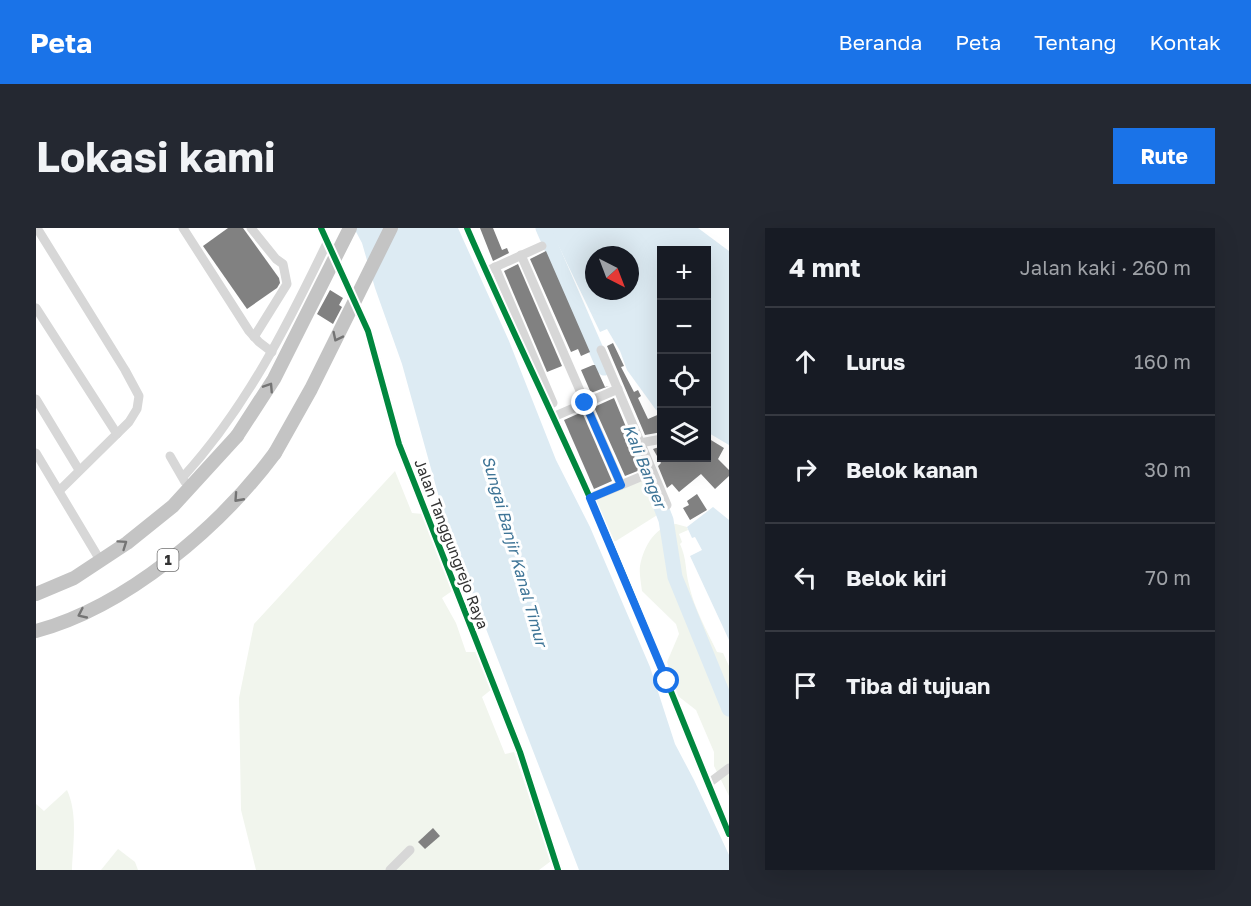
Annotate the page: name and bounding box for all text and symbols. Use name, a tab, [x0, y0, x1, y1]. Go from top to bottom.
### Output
text: Peta	[30, 26, 92, 59]
text: Beranda	[839, 29, 922, 55]
text: Peta	[955, 29, 1001, 55]
text: Tentang	[1034, 29, 1116, 55]
text: Kontak	[1149, 29, 1221, 55]
button: Rute	[1113, 128, 1215, 184]
text: Lokasi kami	[36, 131, 276, 181]
north arrow	[585, 246, 639, 300]
map controls	[657, 246, 711, 462]
button: +	[657, 246, 711, 300]
text: 4 mnt	[789, 252, 861, 283]
text: Jalan kaki · 260 m	[1020, 255, 1191, 279]
button: −	[657, 300, 711, 354]
one-way arrow	[333, 330, 344, 341]
icon: ahead	[789, 345, 822, 378]
text: Lurus	[846, 348, 905, 375]
text: 160 m	[1134, 349, 1191, 373]
button: locate	[657, 354, 711, 408]
one-way arrow	[261, 383, 273, 393]
route end	[571, 389, 597, 415]
button: layers	[657, 408, 711, 462]
water label: Kali Banger	[619, 421, 672, 513]
water label: Sungai Banjir Kanal Timur	[478, 453, 553, 651]
icon: right	[789, 453, 822, 486]
street label: Jalan Tanggungrejo Raya	[411, 456, 493, 631]
text: Belok kanan	[846, 456, 978, 483]
text: 30 m	[1144, 457, 1191, 481]
one-way arrow	[234, 491, 245, 502]
one-way arrow	[117, 541, 128, 552]
road number: 1	[158, 549, 178, 571]
icon: left	[789, 561, 822, 594]
text: Belok kiri	[846, 564, 947, 591]
text: 70 m	[1145, 565, 1191, 589]
one-way arrow	[78, 607, 89, 619]
route start	[653, 667, 679, 693]
icon: arrive	[789, 669, 822, 702]
text: Tiba di tujuan	[846, 672, 990, 699]

